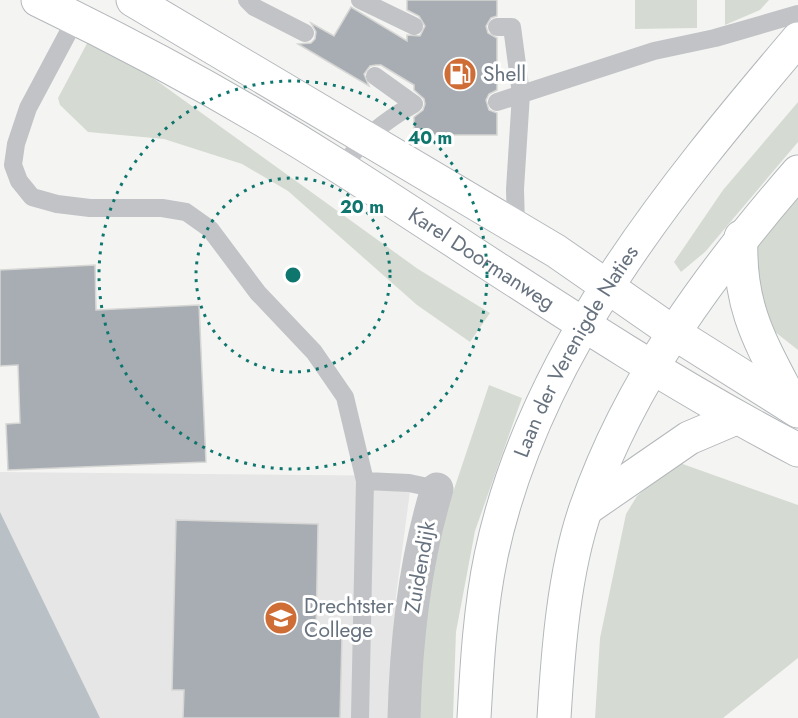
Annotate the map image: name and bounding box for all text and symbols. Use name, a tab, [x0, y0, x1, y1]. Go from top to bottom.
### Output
fuel station icon: Shell	[442, 56, 478, 92]
place label: Shell	[483, 59, 526, 89]
text: 40 m	[408, 125, 452, 151]
text: 20 m	[340, 194, 384, 220]
street label: Karel Doormanweg	[402, 200, 561, 318]
street label: Laan der Verenigde Naties	[506, 239, 646, 462]
centre of rings	[283, 265, 303, 285]
street label: Zuidendijk	[397, 518, 443, 615]
place label: Drechtster College	[304, 591, 394, 645]
school or university icon: Drechtster College	[263, 600, 299, 636]

